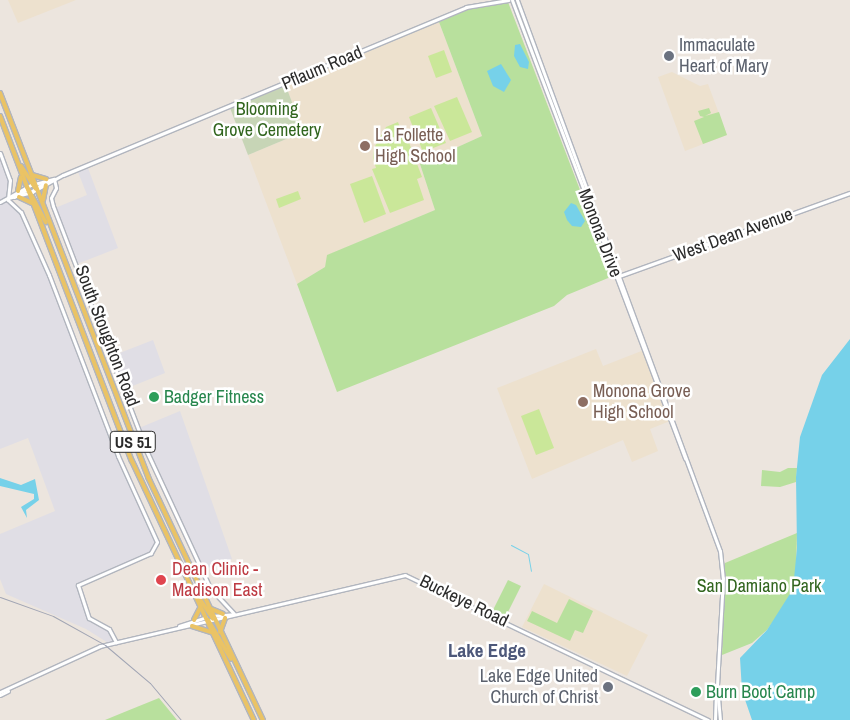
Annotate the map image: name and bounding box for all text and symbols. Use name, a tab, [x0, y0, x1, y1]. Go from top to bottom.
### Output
place label: Immaculate Heart of Mary	[679, 35, 768, 78]
street label: Pflaum Road	[279, 41, 365, 95]
marker: Immaculate Heart of Mary	[663, 50, 675, 62]
park label: Blooming Grove Cemetery	[213, 99, 321, 142]
place label: La Follette High School	[375, 125, 455, 168]
marker: La Follette High School	[359, 140, 371, 152]
street label: Monona Drive	[573, 186, 627, 280]
street label: West Dean Avenue	[670, 203, 796, 267]
street label: South Stoughton Road	[70, 262, 144, 410]
place label: Monona Grove High School	[593, 381, 691, 424]
place label: Badger Fitness	[164, 386, 264, 408]
marker: Badger Fitness	[148, 391, 160, 403]
marker: Monona Grove High School	[577, 396, 589, 408]
road number: US 51	[109, 428, 157, 456]
place label: Dean Clinic - Madison East	[172, 559, 262, 602]
street label: Buckeye Road	[416, 570, 512, 632]
marker: Dean Clinic - Madison East	[154, 573, 168, 587]
park label: San Damiano Park	[697, 575, 821, 597]
district label: Lake Edge	[448, 640, 526, 662]
place label: Lake Edge United Church of Christ	[480, 666, 598, 709]
marker: Lake Edge United Church of Christ	[602, 681, 614, 693]
place label: Burn Boot Camp	[706, 681, 815, 703]
marker: Burn Boot Camp	[690, 686, 702, 698]

